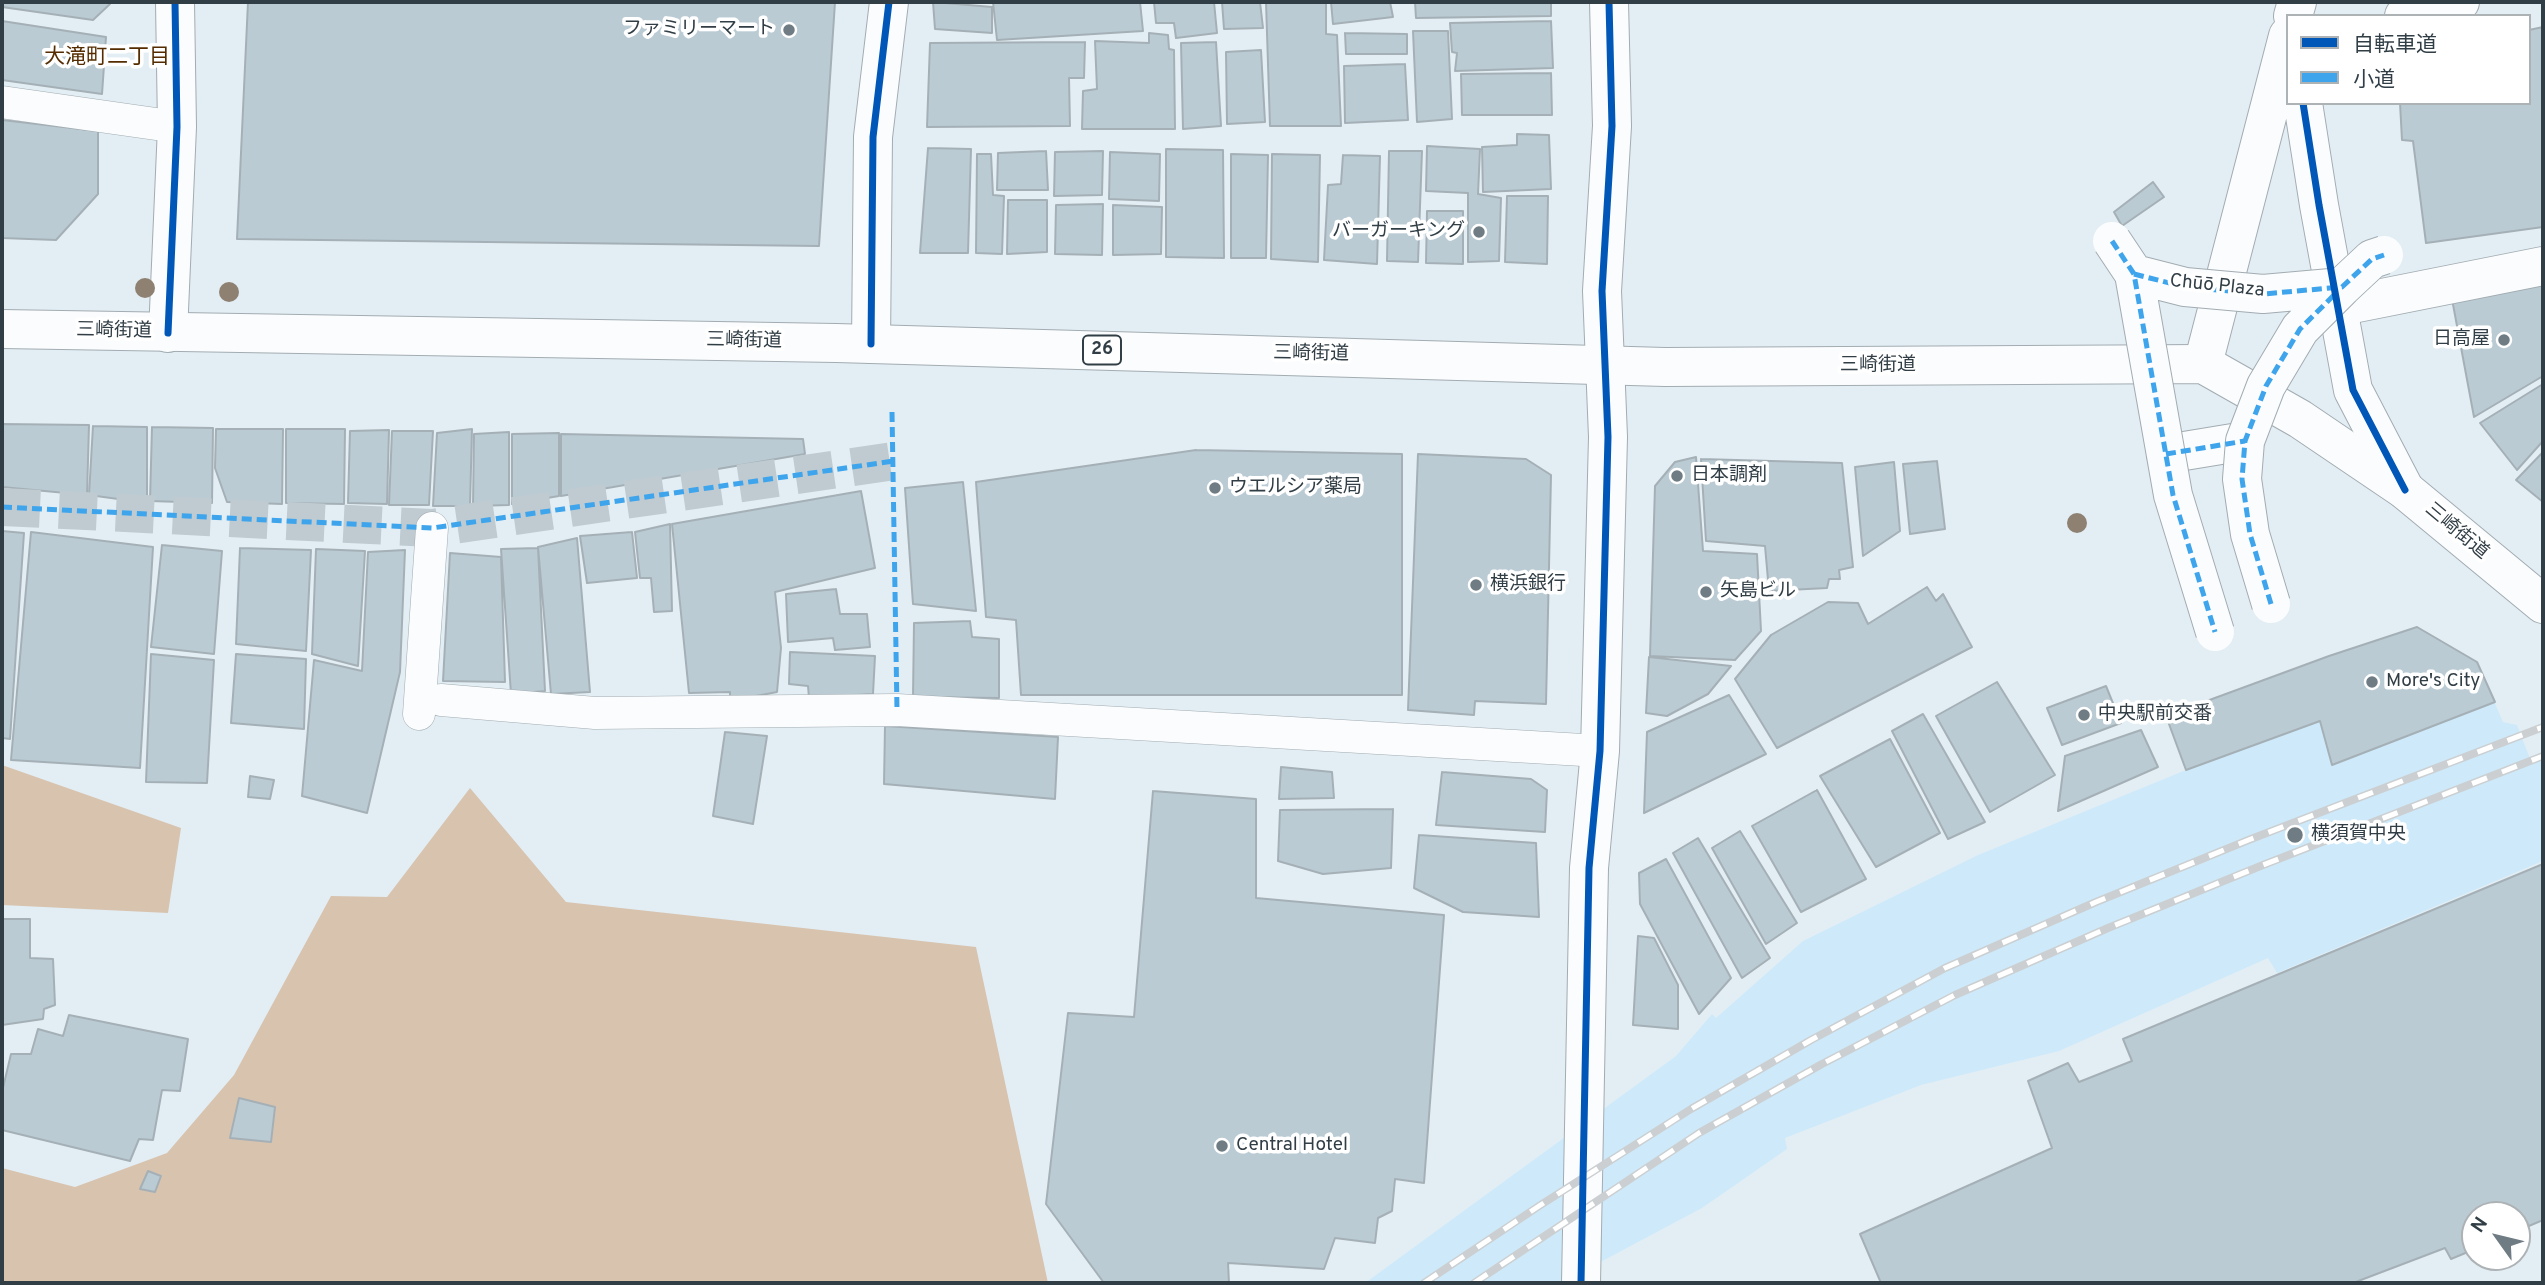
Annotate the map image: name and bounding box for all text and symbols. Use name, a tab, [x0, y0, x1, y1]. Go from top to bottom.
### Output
legend	[2286, 14, 2531, 105]
place label: ファミリーマート	[623, 19, 775, 41]
marker: ファミリーマート	[781, 22, 797, 38]
text: 自転車道	[2353, 32, 2437, 59]
district label: 大滝町二丁目	[44, 46, 170, 72]
text: 小道	[2353, 67, 2395, 94]
place label: バーガーキング	[1332, 221, 1465, 243]
marker: バーガーキング	[1471, 224, 1487, 240]
street label: Chūō Plaza	[2168, 271, 2266, 303]
street label: 三崎街道	[76, 320, 152, 344]
place label: 日高屋	[2433, 329, 2490, 351]
street label: 三崎街道	[706, 330, 782, 354]
marker: 日高屋	[2496, 332, 2512, 348]
road number: 26	[1083, 336, 1121, 364]
street label: 三崎街道	[1273, 343, 1349, 367]
street label: 三崎街道	[1840, 355, 1916, 377]
place label: 日本調剤	[1691, 465, 1767, 487]
marker: 日本調剤	[1669, 468, 1685, 484]
place label: ウエルシア薬局	[1229, 477, 1362, 499]
marker: ウエルシア薬局	[1207, 480, 1223, 496]
street label: 三崎街道	[2420, 499, 2492, 565]
place label: 横浜銀行	[1490, 574, 1566, 596]
marker: 横浜銀行	[1468, 577, 1484, 593]
place label: 矢島ビル	[1720, 581, 1796, 603]
marker: 矢島ビル	[1698, 584, 1714, 600]
place label: More's City	[2386, 671, 2480, 693]
marker: More's City	[2364, 674, 2380, 690]
place label: 中央駅前交番	[2098, 704, 2212, 726]
marker: 中央駅前交番	[2076, 707, 2092, 723]
place label: 横須賀中央	[2311, 824, 2406, 846]
marker: 横須賀中央	[2285, 825, 2305, 845]
place label: Central Hotel	[1236, 1135, 1348, 1157]
marker: Central Hotel	[1214, 1138, 1230, 1154]
north arrow	[2461, 1201, 2531, 1271]
text: N	[2466, 1213, 2494, 1238]

